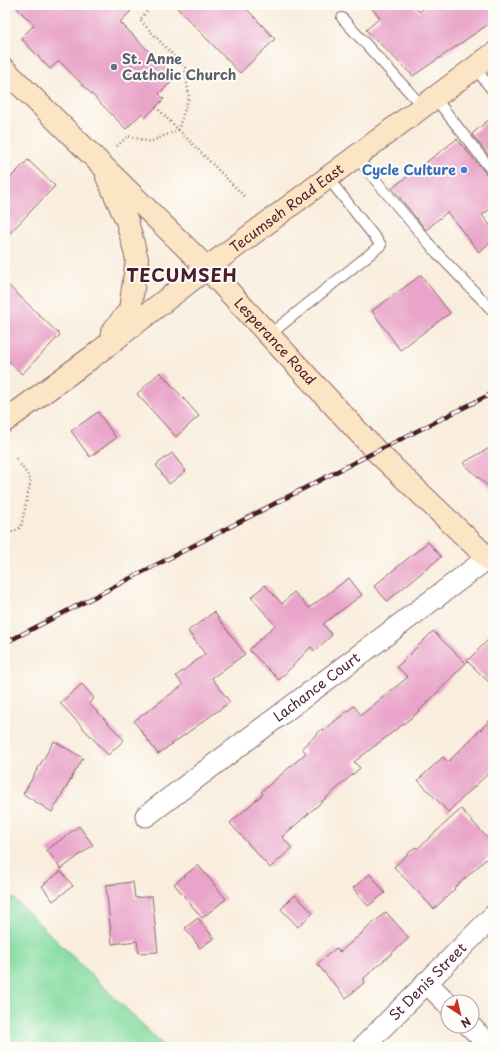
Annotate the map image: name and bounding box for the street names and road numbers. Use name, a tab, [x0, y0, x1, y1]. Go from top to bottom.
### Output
street label: Tecumseh Road East	[225, 158, 348, 257]
street label: Lesperance Road	[230, 293, 321, 390]
street label: Lachance Court	[269, 647, 365, 726]
street label: St Denis Street	[384, 937, 471, 1025]

